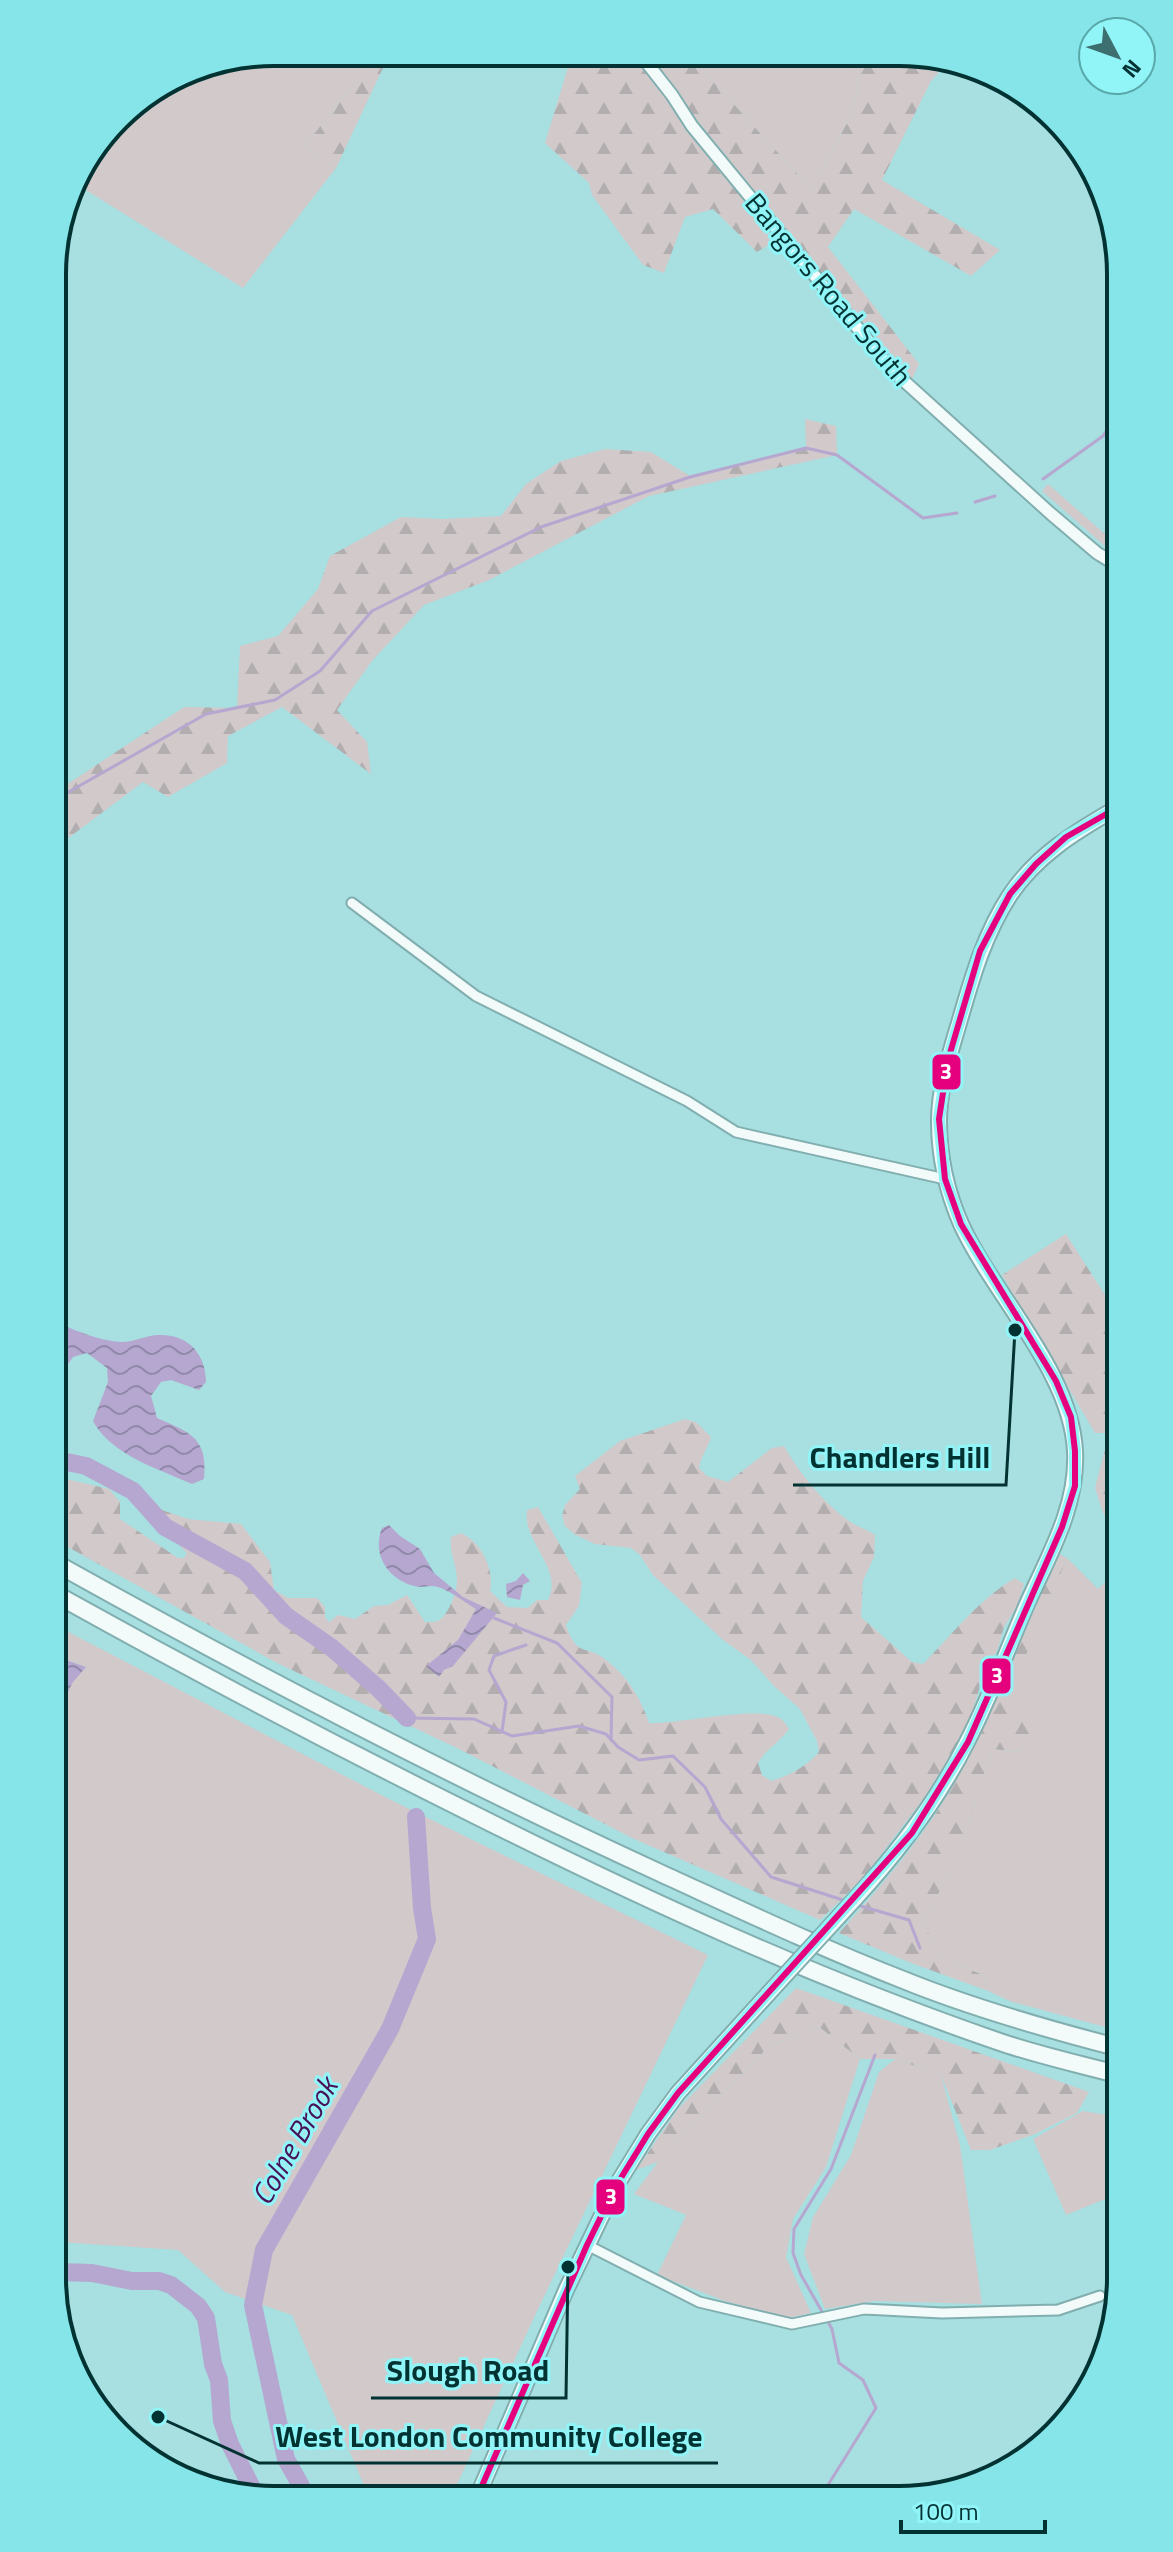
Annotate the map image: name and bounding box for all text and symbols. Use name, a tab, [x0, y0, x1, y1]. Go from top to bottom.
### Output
north arrow	[1077, 16, 1157, 96]
text: N	[1114, 52, 1150, 86]
street label: Bangors Road South	[735, 183, 923, 395]
line badge: 3	[931, 1053, 962, 1091]
text: 3	[940, 1054, 952, 1088]
callout: Chandlers Hill	[793, 1431, 1006, 1485]
text: Chandlers Hill	[810, 1434, 990, 1480]
line badge: 3	[981, 1657, 1012, 1695]
text: 3	[991, 1658, 1003, 1692]
water label: Colne Brook	[239, 2065, 351, 2213]
line badge: 3	[595, 2178, 626, 2216]
text: 3	[605, 2179, 617, 2213]
callout: Slough Road	[371, 2344, 566, 2398]
text: Slough Road	[387, 2347, 549, 2393]
callout: West London Community College	[259, 2409, 718, 2463]
text: West London Community College	[275, 2413, 703, 2459]
scale bar	[901, 2484, 1045, 2534]
text: 100 m	[913, 2493, 979, 2529]

